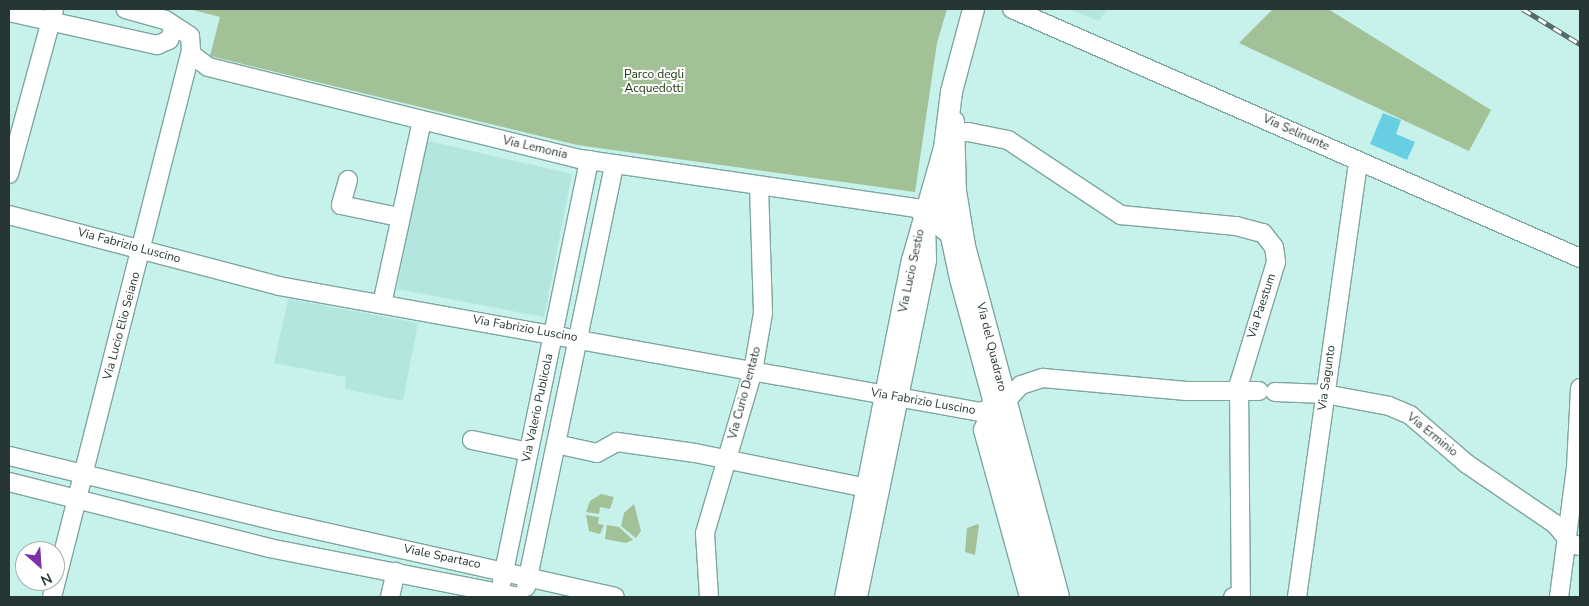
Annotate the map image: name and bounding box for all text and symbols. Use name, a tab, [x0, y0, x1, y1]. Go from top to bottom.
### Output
park label: Parco degli Acquedotti	[624, 68, 684, 96]
street label: Via Selinunte	[1260, 112, 1332, 154]
street label: Via Lemonia	[501, 134, 569, 162]
street label: Via Fabrizio Luscino	[76, 225, 182, 267]
street label: Via Lucio Sestio	[896, 228, 928, 314]
street label: Via Lucio Elio Seiano	[101, 270, 143, 382]
street label: Via Paestum	[1245, 272, 1279, 340]
street label: Via del Quadraro	[973, 301, 1009, 393]
street label: Via Fabrizio Luscino	[472, 313, 578, 345]
street label: Via Curio Dentato	[726, 345, 764, 441]
street label: Via Sagunto	[1315, 345, 1339, 411]
street label: Via Valerio Publicola	[519, 352, 557, 464]
street label: Via Fabrizio Luscino	[870, 386, 976, 418]
street label: Via Erminio	[1404, 410, 1460, 460]
north arrow	[15, 541, 65, 591]
street label: Viale Spartaco	[402, 542, 482, 572]
text: N	[37, 568, 55, 590]

